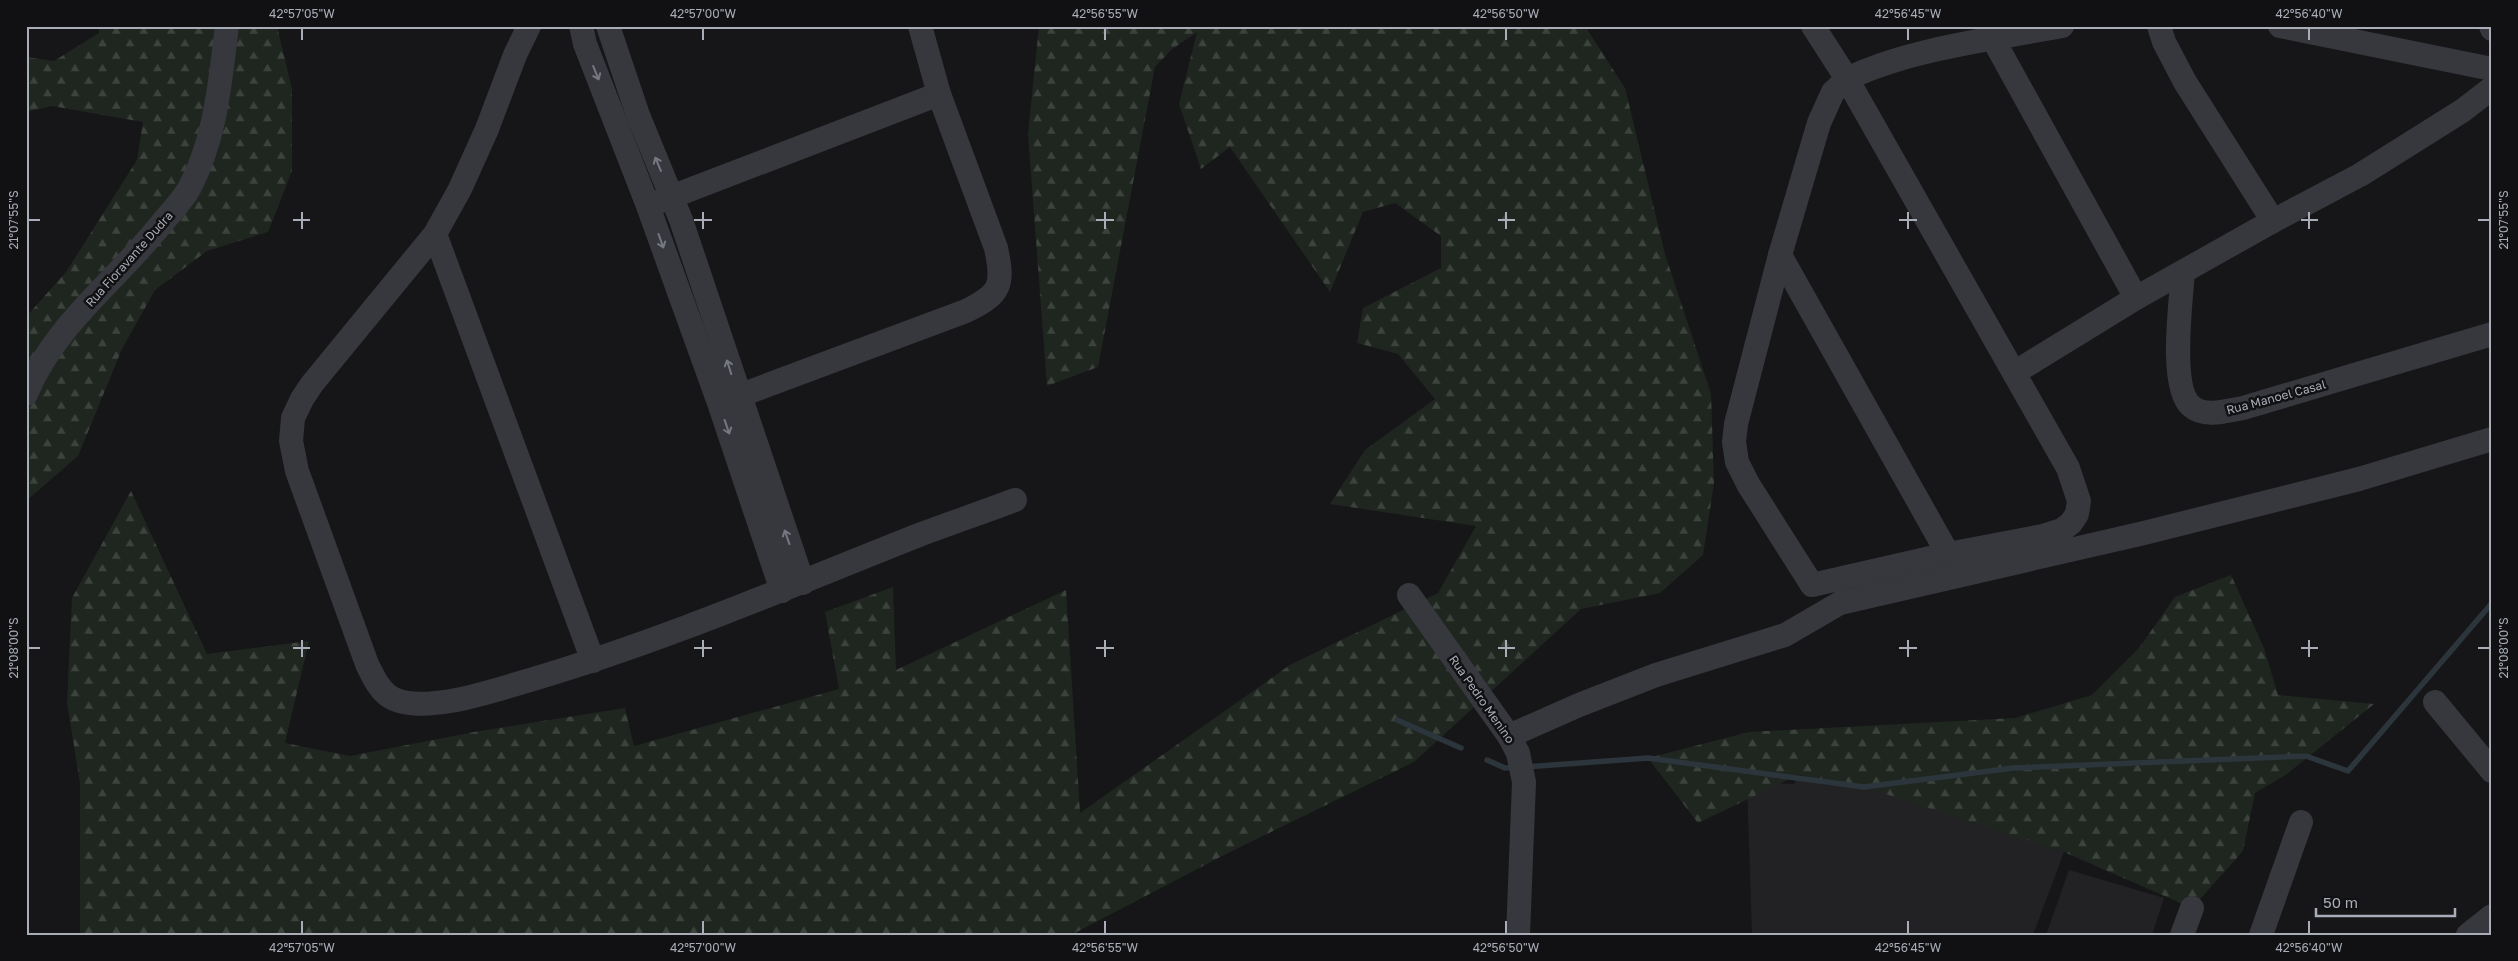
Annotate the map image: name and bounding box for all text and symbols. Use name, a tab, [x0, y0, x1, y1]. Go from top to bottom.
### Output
text: 42°57'05"W	[269, 6, 335, 21]
text: 42°57'00"W	[670, 6, 737, 21]
text: 42°56'55"W	[1072, 6, 1139, 21]
text: 42°56'50"W	[1473, 6, 1540, 21]
text: 42°56'45"W	[1875, 6, 1942, 21]
text: 42°56'40"W	[2275, 6, 2343, 21]
one-way arrow	[592, 64, 601, 80]
one-way arrow	[653, 157, 663, 172]
text: 21°07'55"S	[6, 190, 21, 250]
text: 21°07'55"S	[2496, 190, 2511, 250]
street label: Rua Fioravante Dudra	[82, 208, 176, 310]
one-way arrow	[657, 232, 666, 248]
one-way arrow	[724, 359, 733, 375]
street label: Rua Manoel Casal	[2225, 376, 2328, 417]
one-way arrow	[723, 418, 732, 434]
one-way arrow	[782, 530, 791, 545]
text: 21°08'00"S	[6, 617, 21, 679]
text: 21°08'00"S	[2496, 617, 2511, 679]
street label: Rua Pedro Menino	[1446, 652, 1518, 746]
scale bar	[2316, 886, 2454, 918]
text: 50 m	[2323, 893, 2358, 911]
text: 42°57'05"W	[269, 940, 335, 955]
text: 42°57'00"W	[670, 940, 737, 955]
text: 42°56'55"W	[1072, 940, 1139, 955]
text: 42°56'50"W	[1473, 940, 1540, 955]
text: 42°56'45"W	[1875, 940, 1942, 955]
text: 42°56'40"W	[2275, 940, 2343, 955]

